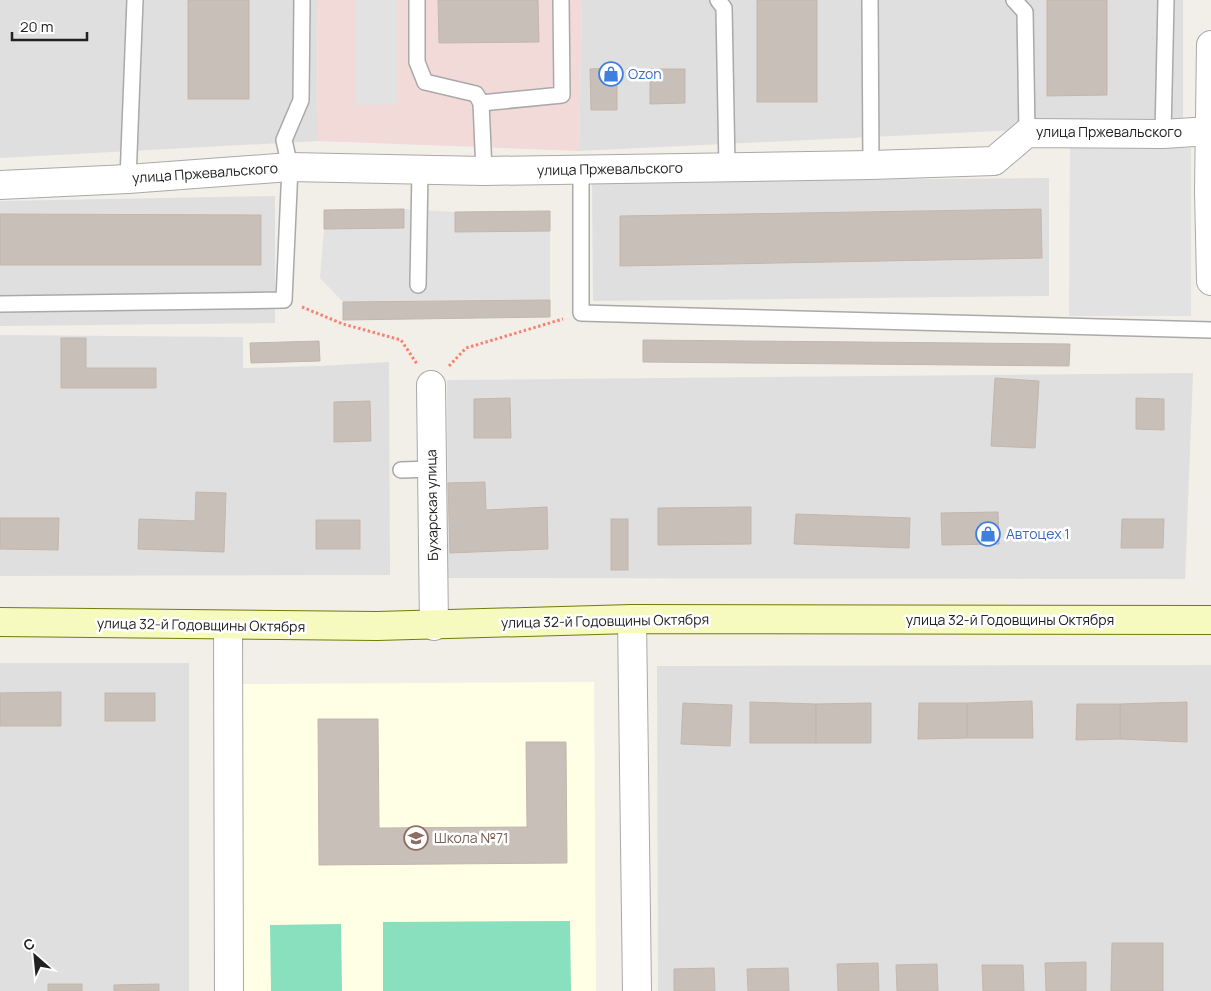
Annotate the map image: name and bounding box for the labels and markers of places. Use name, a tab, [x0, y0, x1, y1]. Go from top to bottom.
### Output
shop icon: Ozon	[598, 61, 624, 87]
place label: Ozon	[628, 64, 662, 83]
shop icon: Автоцех 1	[975, 521, 1001, 547]
place label: Автоцех 1	[1006, 524, 1070, 543]
school or university icon: Школа №71	[403, 825, 429, 851]
place label: Школа №71	[434, 828, 508, 847]

